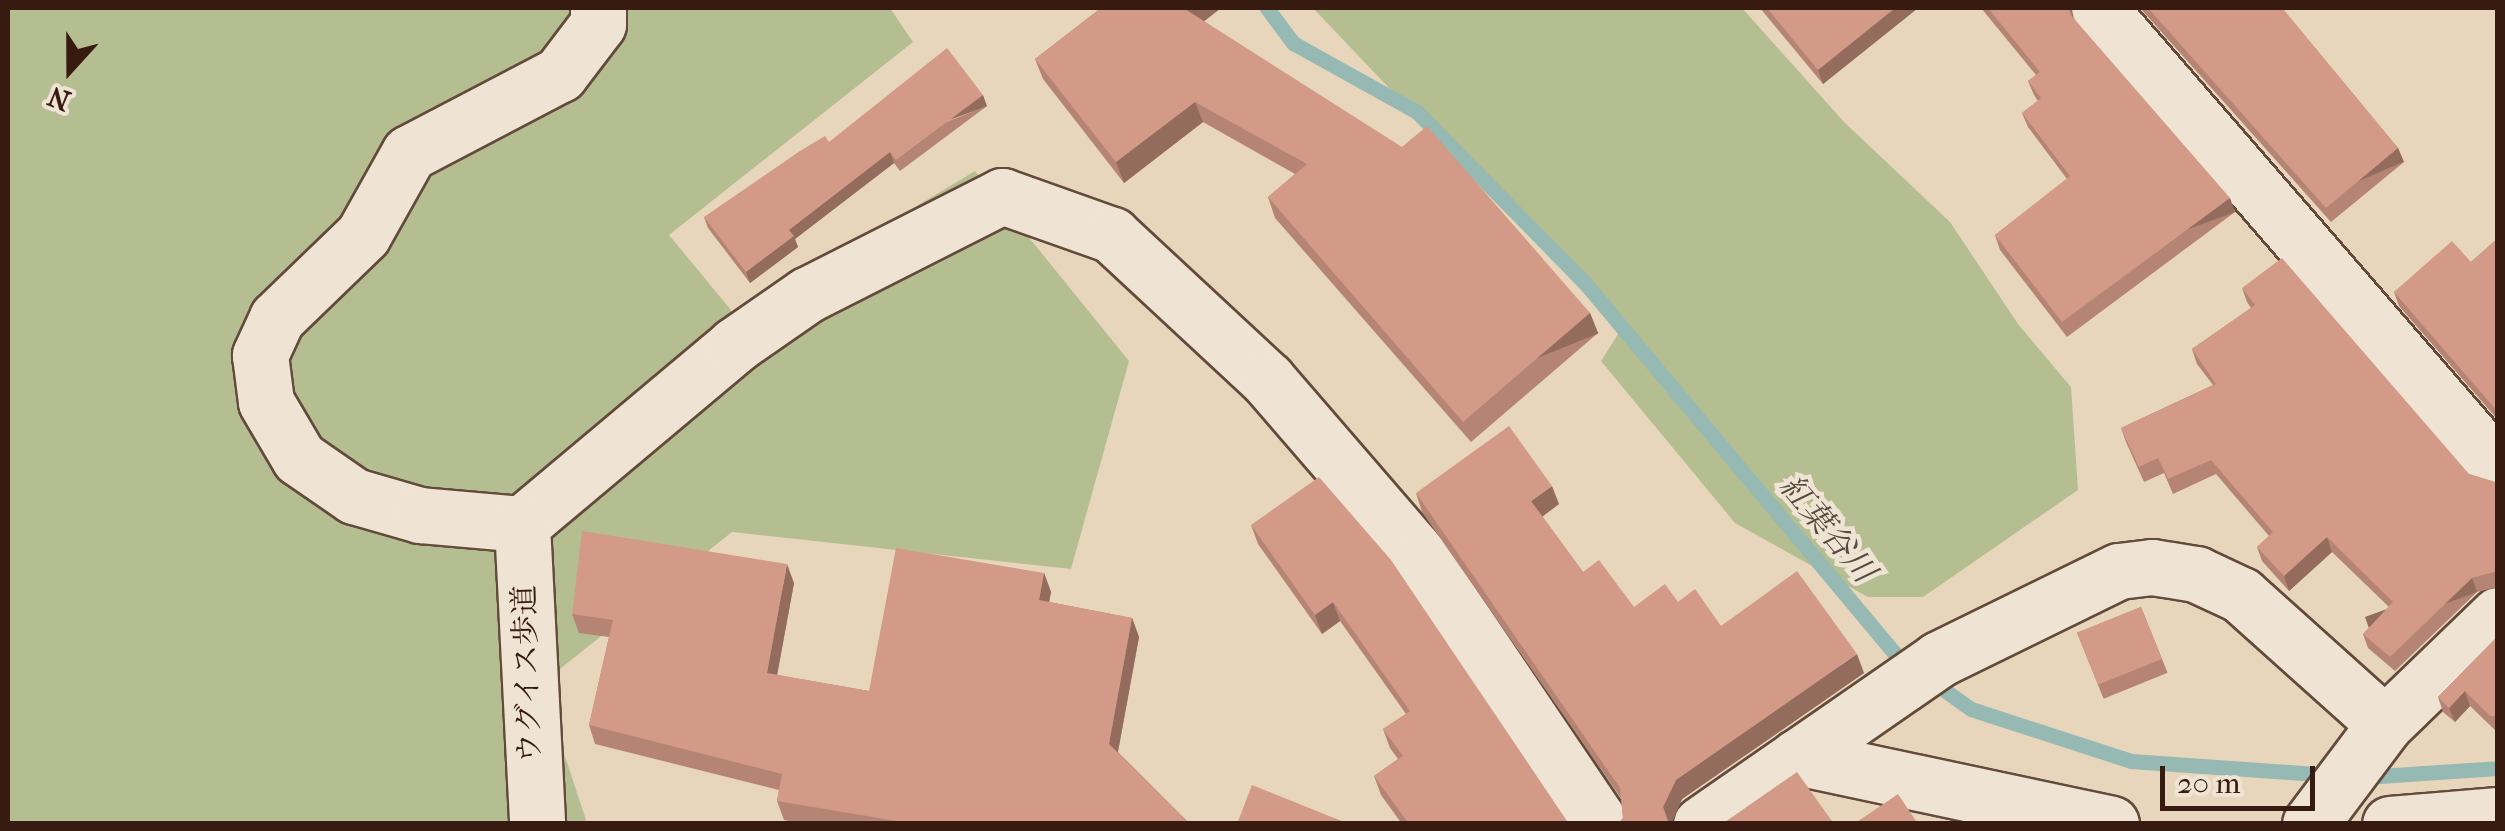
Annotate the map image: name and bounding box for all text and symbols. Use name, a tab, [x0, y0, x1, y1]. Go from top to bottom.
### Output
north arrow	[20, 20, 120, 120]
text: N	[43, 79, 75, 118]
water label: 紅葉谷川	[1771, 468, 1883, 590]
street label: ウグイス歩道	[507, 583, 549, 765]
scale bar	[2165, 746, 2320, 808]
text: 20 m	[2177, 766, 2240, 801]

